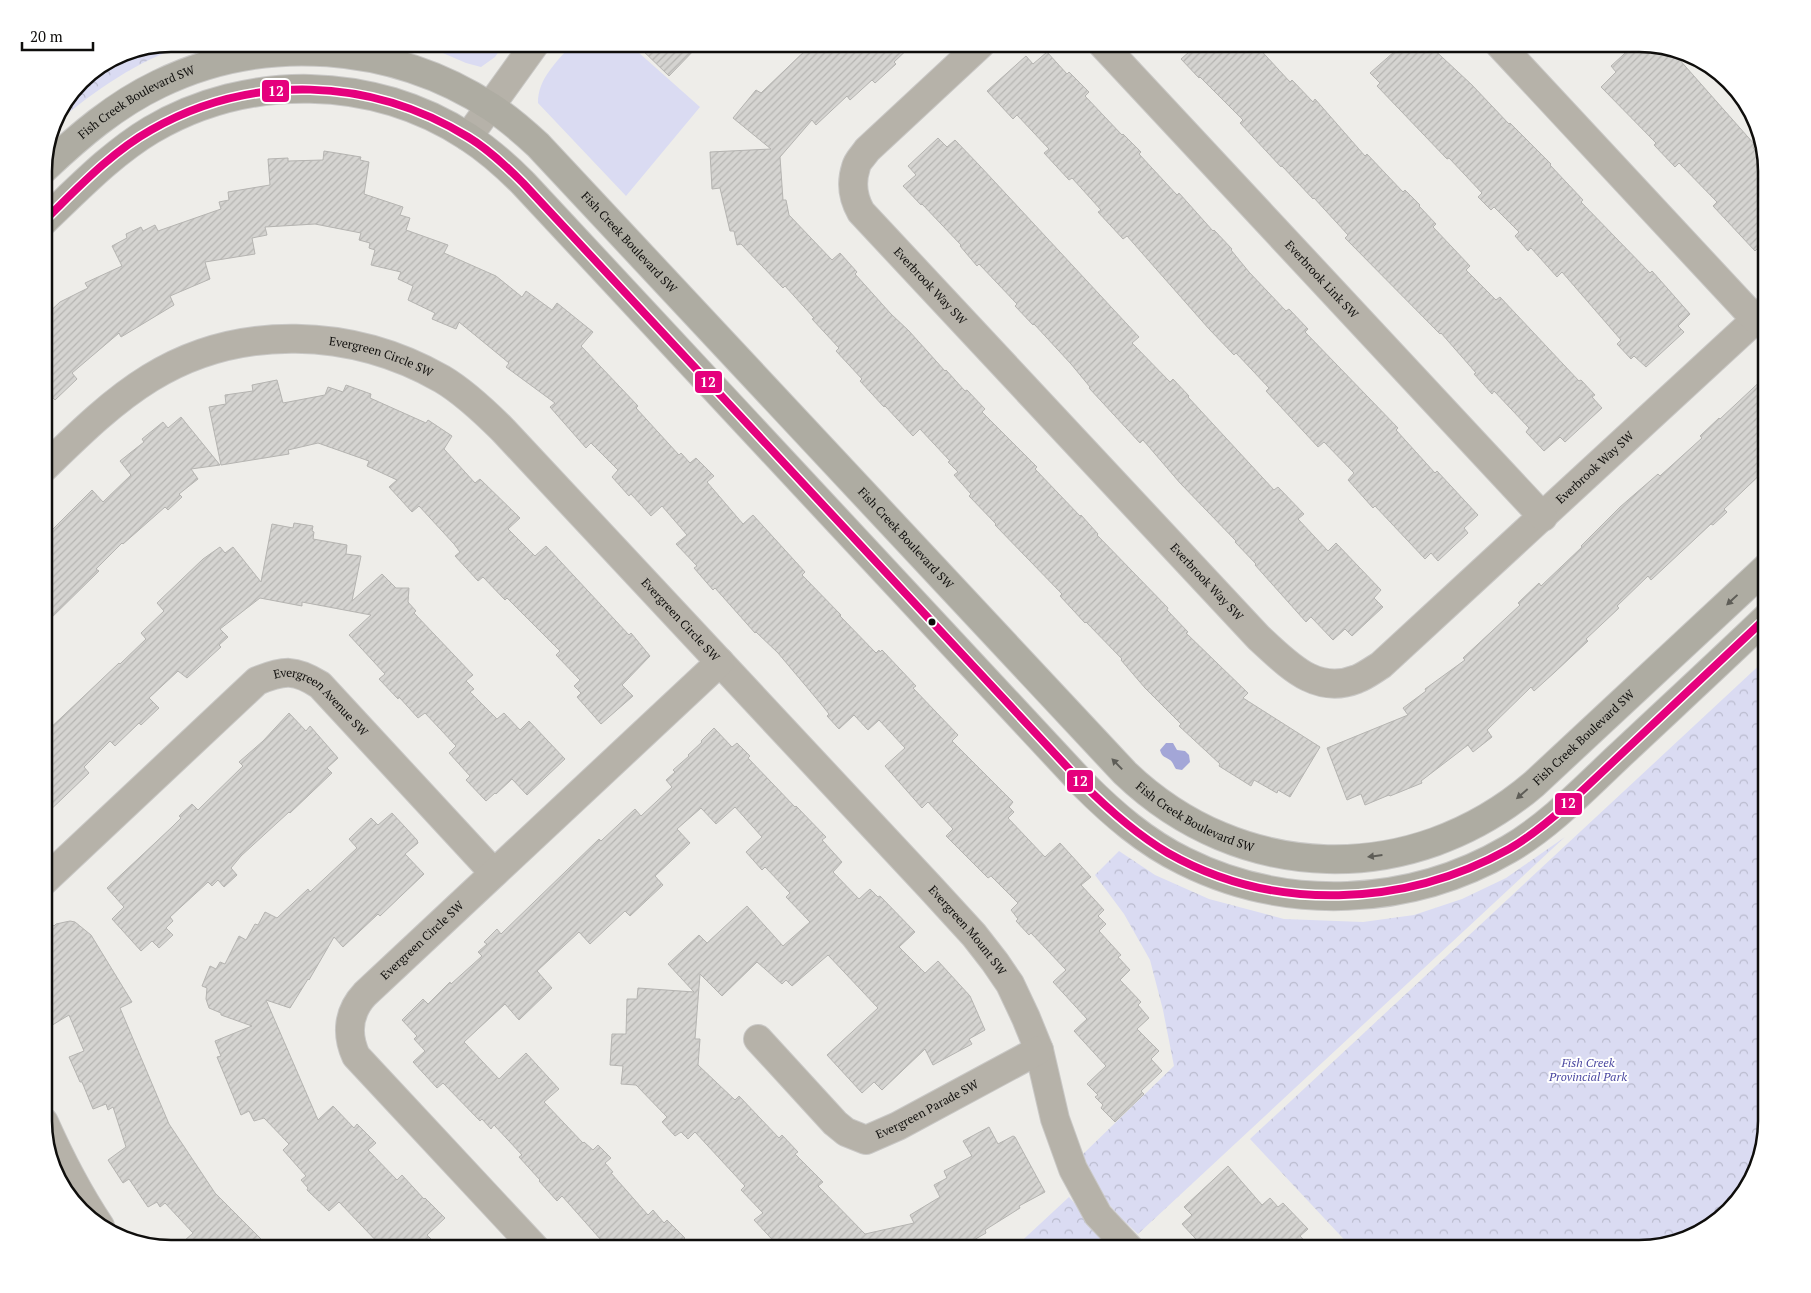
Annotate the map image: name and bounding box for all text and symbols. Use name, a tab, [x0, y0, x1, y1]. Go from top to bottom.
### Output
scale bar	[22, 20, 94, 52]
text: 20 m	[30, 26, 63, 46]
street label: Fish Creek Boulevard SW	[75, 62, 197, 142]
line badge: 12	[261, 79, 290, 103]
text: 12	[268, 81, 284, 100]
street label: Fish Creek Boulevard SW	[578, 188, 681, 296]
street label: Everbrook Link SW	[1282, 237, 1362, 322]
street label: Everbrook Way SW	[891, 244, 971, 328]
street label: Evergreen Circle SW	[328, 333, 436, 380]
line badge: 12	[694, 370, 723, 394]
text: 12	[700, 372, 716, 391]
street label: Everbrook Way SW	[1553, 427, 1637, 507]
street label: Fish Creek Boulevard SW	[855, 484, 957, 592]
street label: Everbrook Way SW	[1167, 540, 1247, 624]
street label: Evergreen Circle SW	[638, 575, 724, 665]
one-way arrow	[1726, 594, 1738, 606]
unlabelled marker	[927, 617, 937, 627]
street label: Evergreen Avenue SW	[272, 665, 372, 740]
street label: Fish Creek Boulevard SW	[1529, 686, 1638, 788]
one-way arrow	[1111, 758, 1123, 770]
line badge: 12	[1066, 769, 1094, 793]
text: 12	[1072, 771, 1088, 790]
street label: Fish Creek Boulevard SW	[1133, 778, 1257, 855]
one-way arrow	[1516, 788, 1529, 799]
line badge: 12	[1554, 792, 1583, 816]
text: 12	[1560, 793, 1576, 812]
one-way arrow	[1366, 853, 1382, 861]
street label: Evergreen Mount SW	[925, 882, 1010, 978]
street label: Evergreen Circle SW	[377, 897, 467, 983]
park label: Fish Creek Provincial Park	[1548, 1055, 1627, 1084]
street label: Evergreen Parade SW	[873, 1076, 981, 1142]

